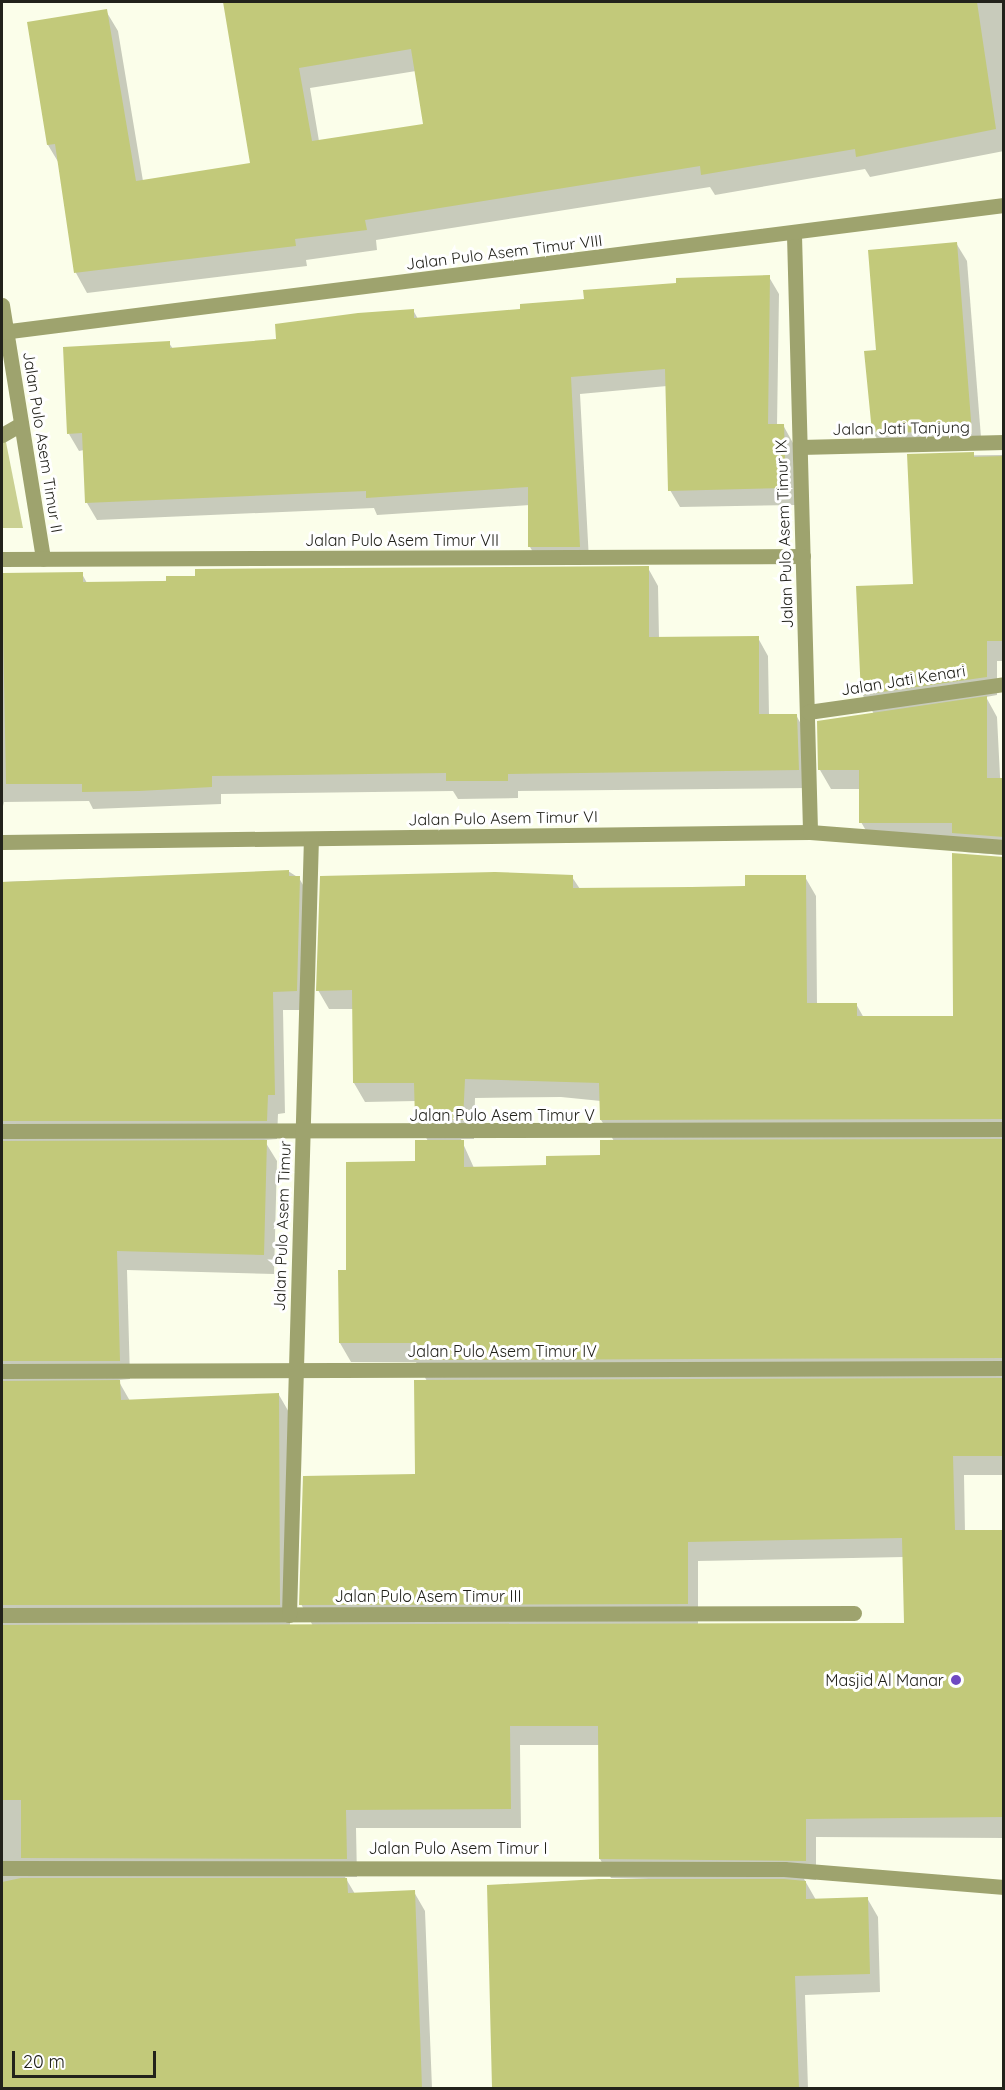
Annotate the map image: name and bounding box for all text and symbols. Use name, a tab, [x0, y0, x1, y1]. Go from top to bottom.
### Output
street label: Jalan Pulo Asem Timur VIII	[405, 230, 603, 274]
street label: Jalan Pulo Asem Timur II	[19, 350, 67, 534]
street label: Jalan Jati Tanjung	[832, 417, 970, 439]
street label: Jalan Pulo Asem Timur IX	[771, 439, 797, 629]
street label: Jalan Pulo Asem Timur VII	[305, 530, 499, 550]
street label: Jalan Jati Kenari	[839, 661, 967, 699]
street label: Jalan Pulo Asem Timur VI	[408, 807, 598, 829]
street label: Jalan Pulo Asem Timur V	[409, 1105, 595, 1125]
street label: Jalan Pulo Asem Timur	[269, 1140, 295, 1312]
street label: Jalan Pulo Asem Timur IV	[407, 1341, 597, 1361]
street label: Jalan Pulo Asem Timur III	[334, 1586, 522, 1606]
place label: Masjid Al Manar	[825, 1670, 944, 1690]
marker: Masjid Al Manar	[949, 1673, 963, 1687]
street label: Jalan Pulo Asem Timur I	[368, 1838, 548, 1858]
scale bar	[15, 2039, 159, 2077]
text: 20 m	[23, 2050, 65, 2073]

